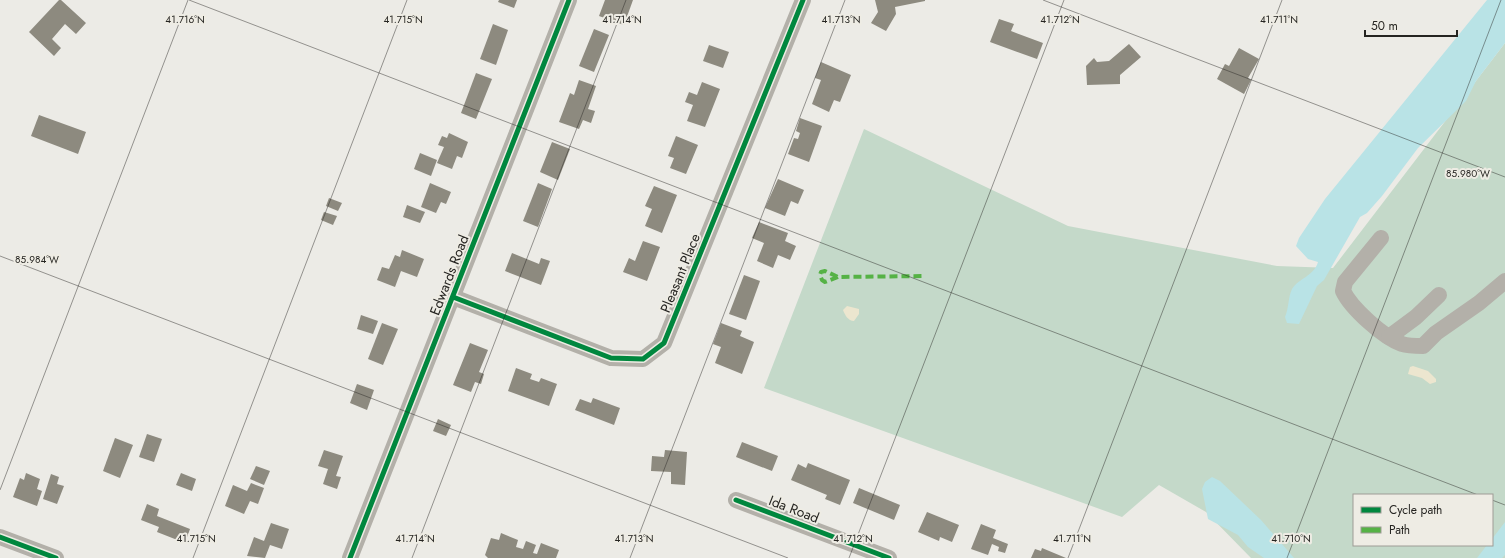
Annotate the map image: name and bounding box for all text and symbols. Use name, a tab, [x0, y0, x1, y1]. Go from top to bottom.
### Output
text: 41.716°N	[165, 12, 205, 27]
text: 41.715°N	[383, 12, 423, 27]
text: 41.714°N	[602, 12, 642, 27]
text: 41.713°N	[821, 12, 861, 27]
text: 41.712°N	[1040, 12, 1080, 27]
text: 41.711°N	[1260, 12, 1298, 27]
scale bar	[1365, 12, 1457, 38]
text: 50 m	[1371, 17, 1398, 35]
text: 85.980°W	[1446, 166, 1490, 181]
street label: Pleasant Place	[655, 230, 705, 316]
street label: Edwards Road	[424, 232, 474, 318]
text: 85.984°W	[15, 252, 59, 267]
street label: Ida Road	[766, 490, 822, 528]
legend	[1353, 494, 1493, 546]
text: Cycle path	[1389, 501, 1442, 519]
text: Path	[1389, 521, 1410, 539]
text: 41.715°N	[176, 531, 216, 546]
text: 41.714°N	[395, 531, 435, 546]
text: 41.713°N	[614, 531, 654, 546]
text: 41.712°N	[833, 531, 873, 546]
text: 41.711°N	[1053, 531, 1091, 546]
text: 41.710°N	[1271, 531, 1311, 546]

